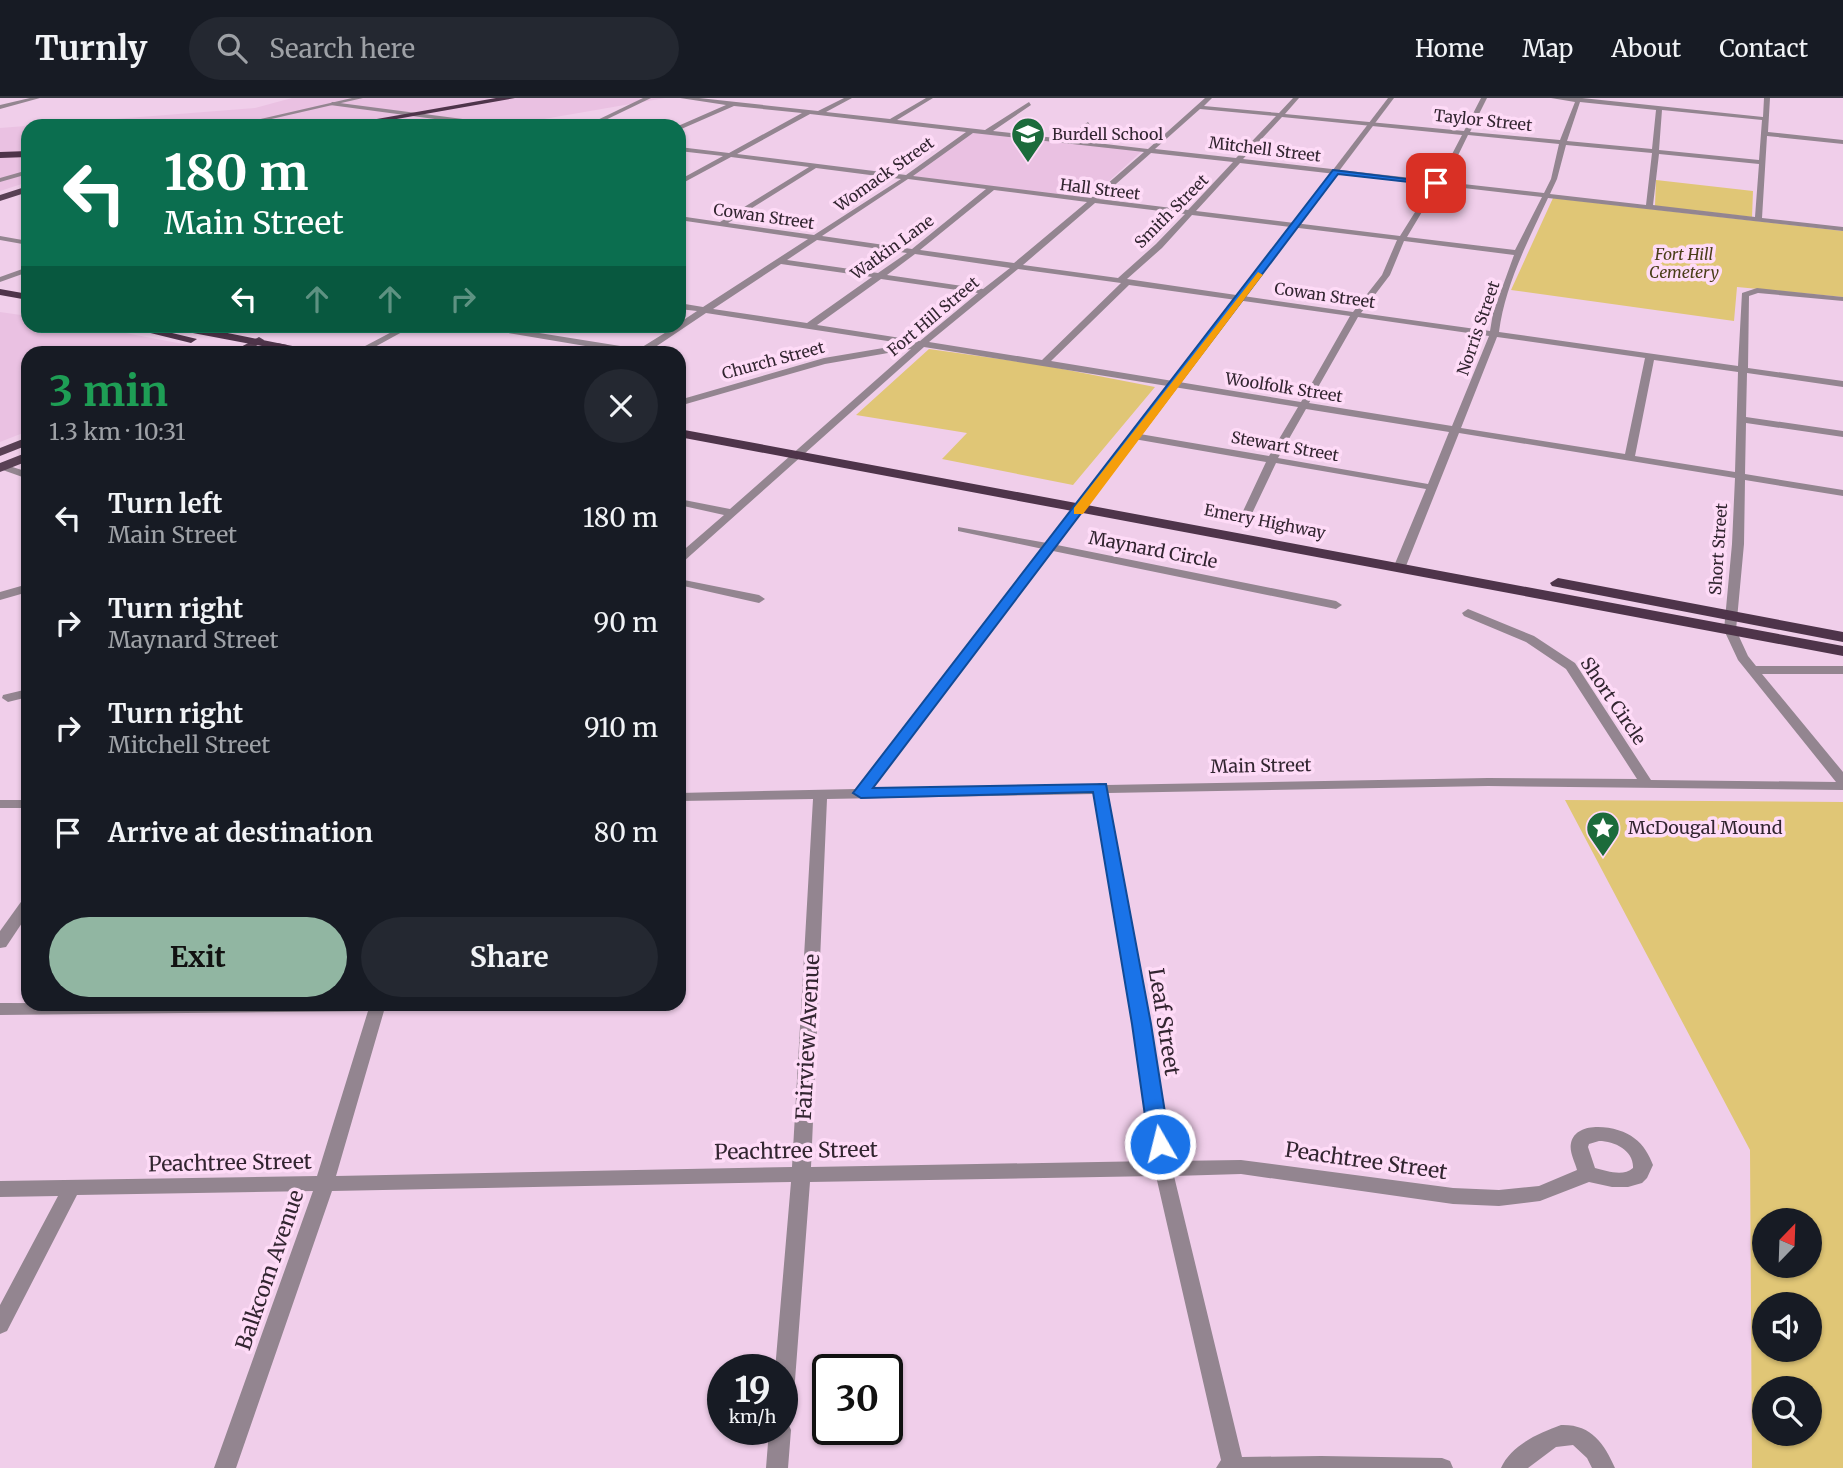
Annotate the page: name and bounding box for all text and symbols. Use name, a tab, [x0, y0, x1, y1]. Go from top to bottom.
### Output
search box	[189, 17, 679, 80]
text: Turnly	[35, 28, 147, 69]
icon: search	[213, 29, 251, 67]
text: Search here	[269, 32, 415, 65]
text: Home	[1415, 33, 1484, 64]
text: Map	[1522, 33, 1573, 64]
text: About	[1611, 33, 1681, 64]
text: Contact	[1719, 33, 1808, 64]
street label: Taylor Street	[1433, 105, 1534, 135]
school or university icon: Burdell School	[1009, 115, 1047, 164]
place label: Burdell School	[1052, 124, 1163, 144]
street label: Womack Street	[830, 132, 938, 216]
street label: Mitchell Street	[1208, 132, 1323, 166]
text: 180 m	[164, 142, 309, 203]
icon: left	[49, 147, 140, 238]
pin	[1406, 153, 1466, 213]
icon: arrive	[1417, 164, 1455, 202]
street label: Smith Street	[1130, 169, 1213, 252]
street label: Hall Street	[1059, 174, 1142, 204]
street label: Cowan Street	[712, 199, 817, 233]
text: Main Street	[164, 203, 344, 243]
street label: Watkin Lane	[846, 210, 937, 284]
park label: Fort Hill Cemetery	[1649, 244, 1719, 282]
street label: Fort Hill Street	[883, 272, 983, 360]
street label: Norris Street	[1452, 277, 1504, 378]
street label: Cowan Street	[1273, 278, 1378, 312]
icon: left	[225, 280, 263, 318]
icon: ahead	[298, 280, 336, 318]
icon: ahead	[371, 280, 409, 318]
icon: right	[444, 280, 482, 318]
street label: Church Street	[720, 337, 827, 383]
text: 3 min	[49, 365, 168, 417]
street label: Woolfolk Street	[1223, 368, 1345, 406]
button: close	[584, 369, 658, 443]
text: 1.3 km · 10:31	[49, 417, 186, 446]
street label: Stewart Street	[1230, 427, 1341, 465]
text: Turn left	[108, 487, 222, 520]
icon: left	[49, 499, 87, 537]
street label: Emery Highway	[1202, 499, 1328, 543]
text: 180 m	[583, 501, 658, 534]
street label: Short Street	[1705, 502, 1731, 596]
text: Main Street	[108, 520, 237, 549]
street label: Maynard Circle	[1087, 526, 1220, 573]
text: Turn right	[108, 592, 243, 625]
icon: right	[49, 604, 87, 642]
text: 90 m	[594, 606, 658, 639]
text: Maynard Street	[108, 625, 278, 654]
street label: Short Circle	[1576, 652, 1651, 749]
text: Turn right	[108, 697, 243, 730]
icon: right	[49, 709, 87, 747]
text: 910 m	[584, 711, 658, 744]
text: Mitchell Street	[108, 730, 270, 759]
street label: Main Street	[1210, 753, 1312, 778]
place icon: McDougal Mound	[1584, 809, 1622, 858]
icon: arrive	[49, 814, 87, 852]
text: Arrive at destination	[108, 816, 373, 849]
text: 80 m	[594, 816, 658, 849]
place label: McDougal Mound	[1628, 816, 1783, 839]
button: Exit	[49, 917, 347, 997]
button: Share	[361, 917, 658, 997]
street label: Fairview Avenue	[790, 953, 825, 1121]
street label: Leaf Street	[1143, 966, 1186, 1078]
position arrow	[1123, 1107, 1197, 1181]
street label: Peachtree Street	[714, 1136, 878, 1165]
street label: Peachtree Street	[1283, 1136, 1449, 1185]
street label: Peachtree Street	[148, 1148, 312, 1177]
street label: Balkcom Avenue	[229, 1186, 310, 1353]
north arrow	[1752, 1208, 1822, 1278]
map controls	[1752, 1208, 1822, 1446]
button: sound	[1752, 1292, 1822, 1362]
speed limit sign: 30	[812, 1354, 903, 1445]
text: 19	[734, 1368, 771, 1412]
button: search	[1752, 1376, 1822, 1446]
text: km/h	[729, 1405, 776, 1428]

